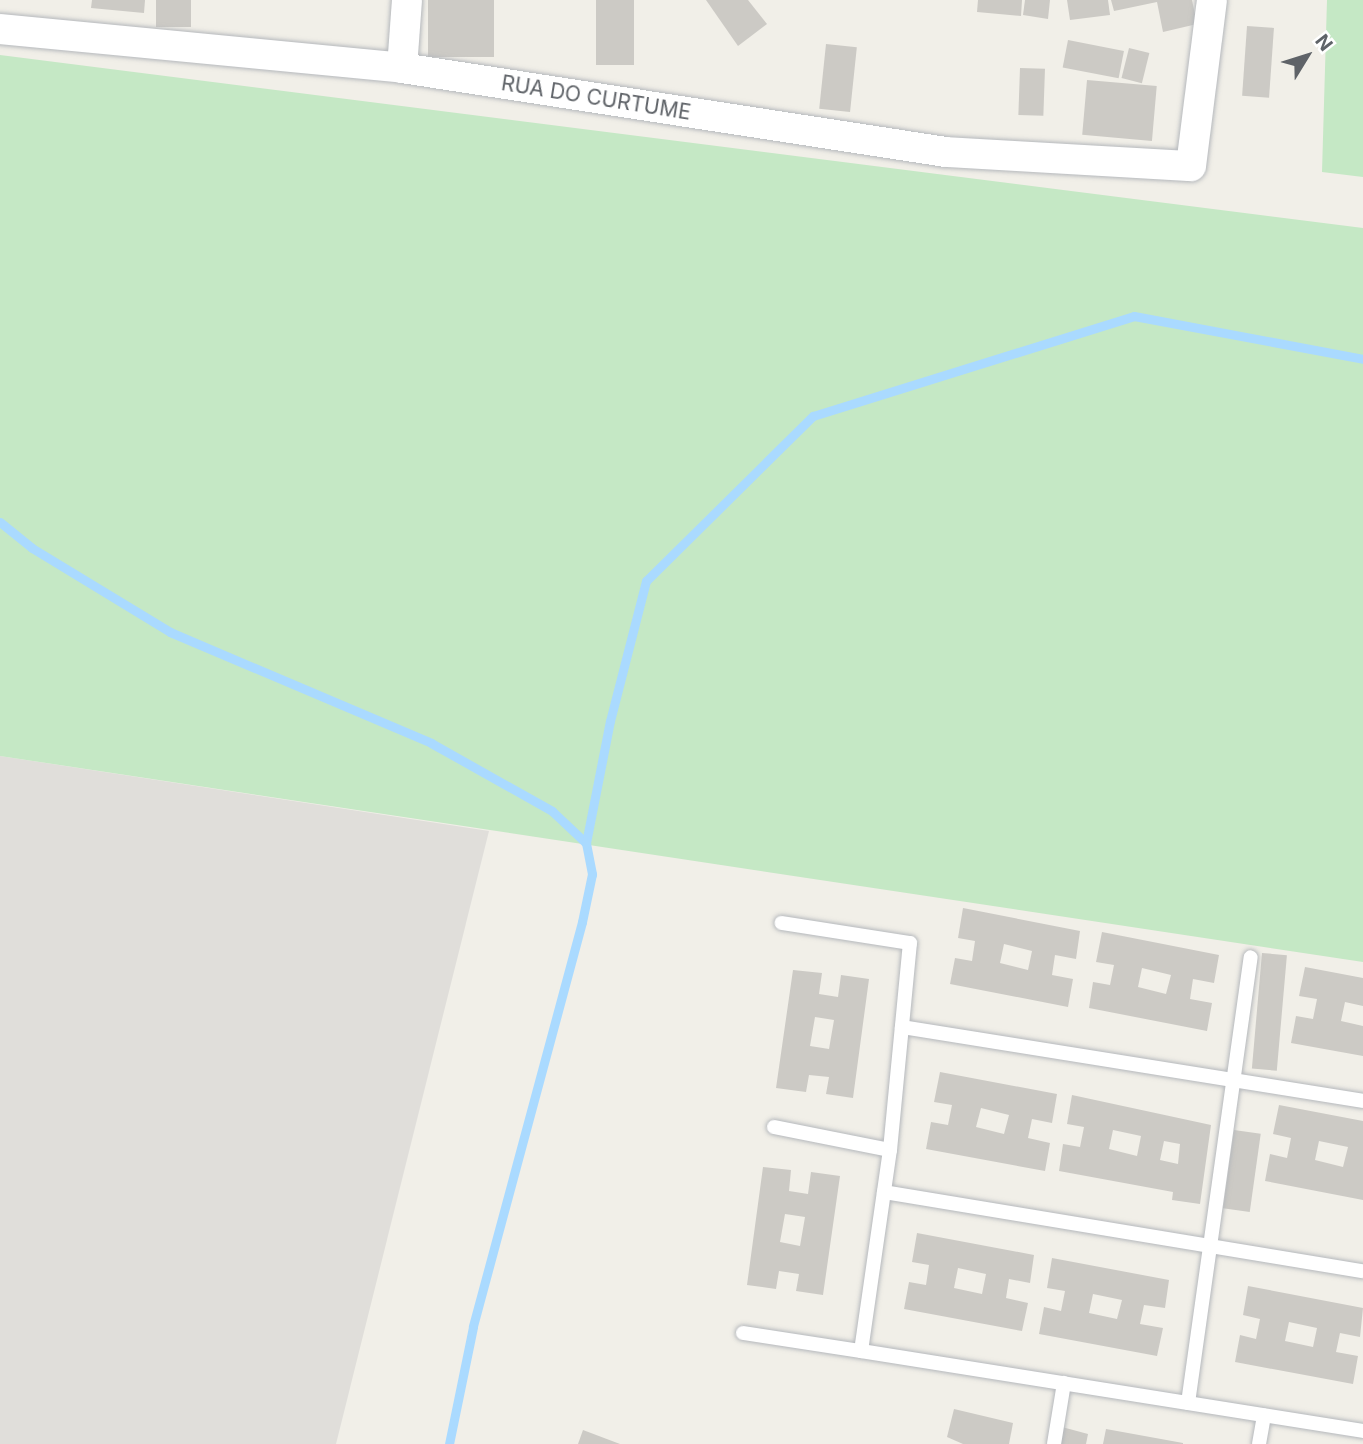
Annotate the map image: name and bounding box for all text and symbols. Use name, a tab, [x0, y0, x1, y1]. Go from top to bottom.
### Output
north arrow	[1272, 21, 1342, 91]
text: N	[1310, 30, 1337, 56]
street label: RUA DO CURTUME	[499, 71, 693, 125]

